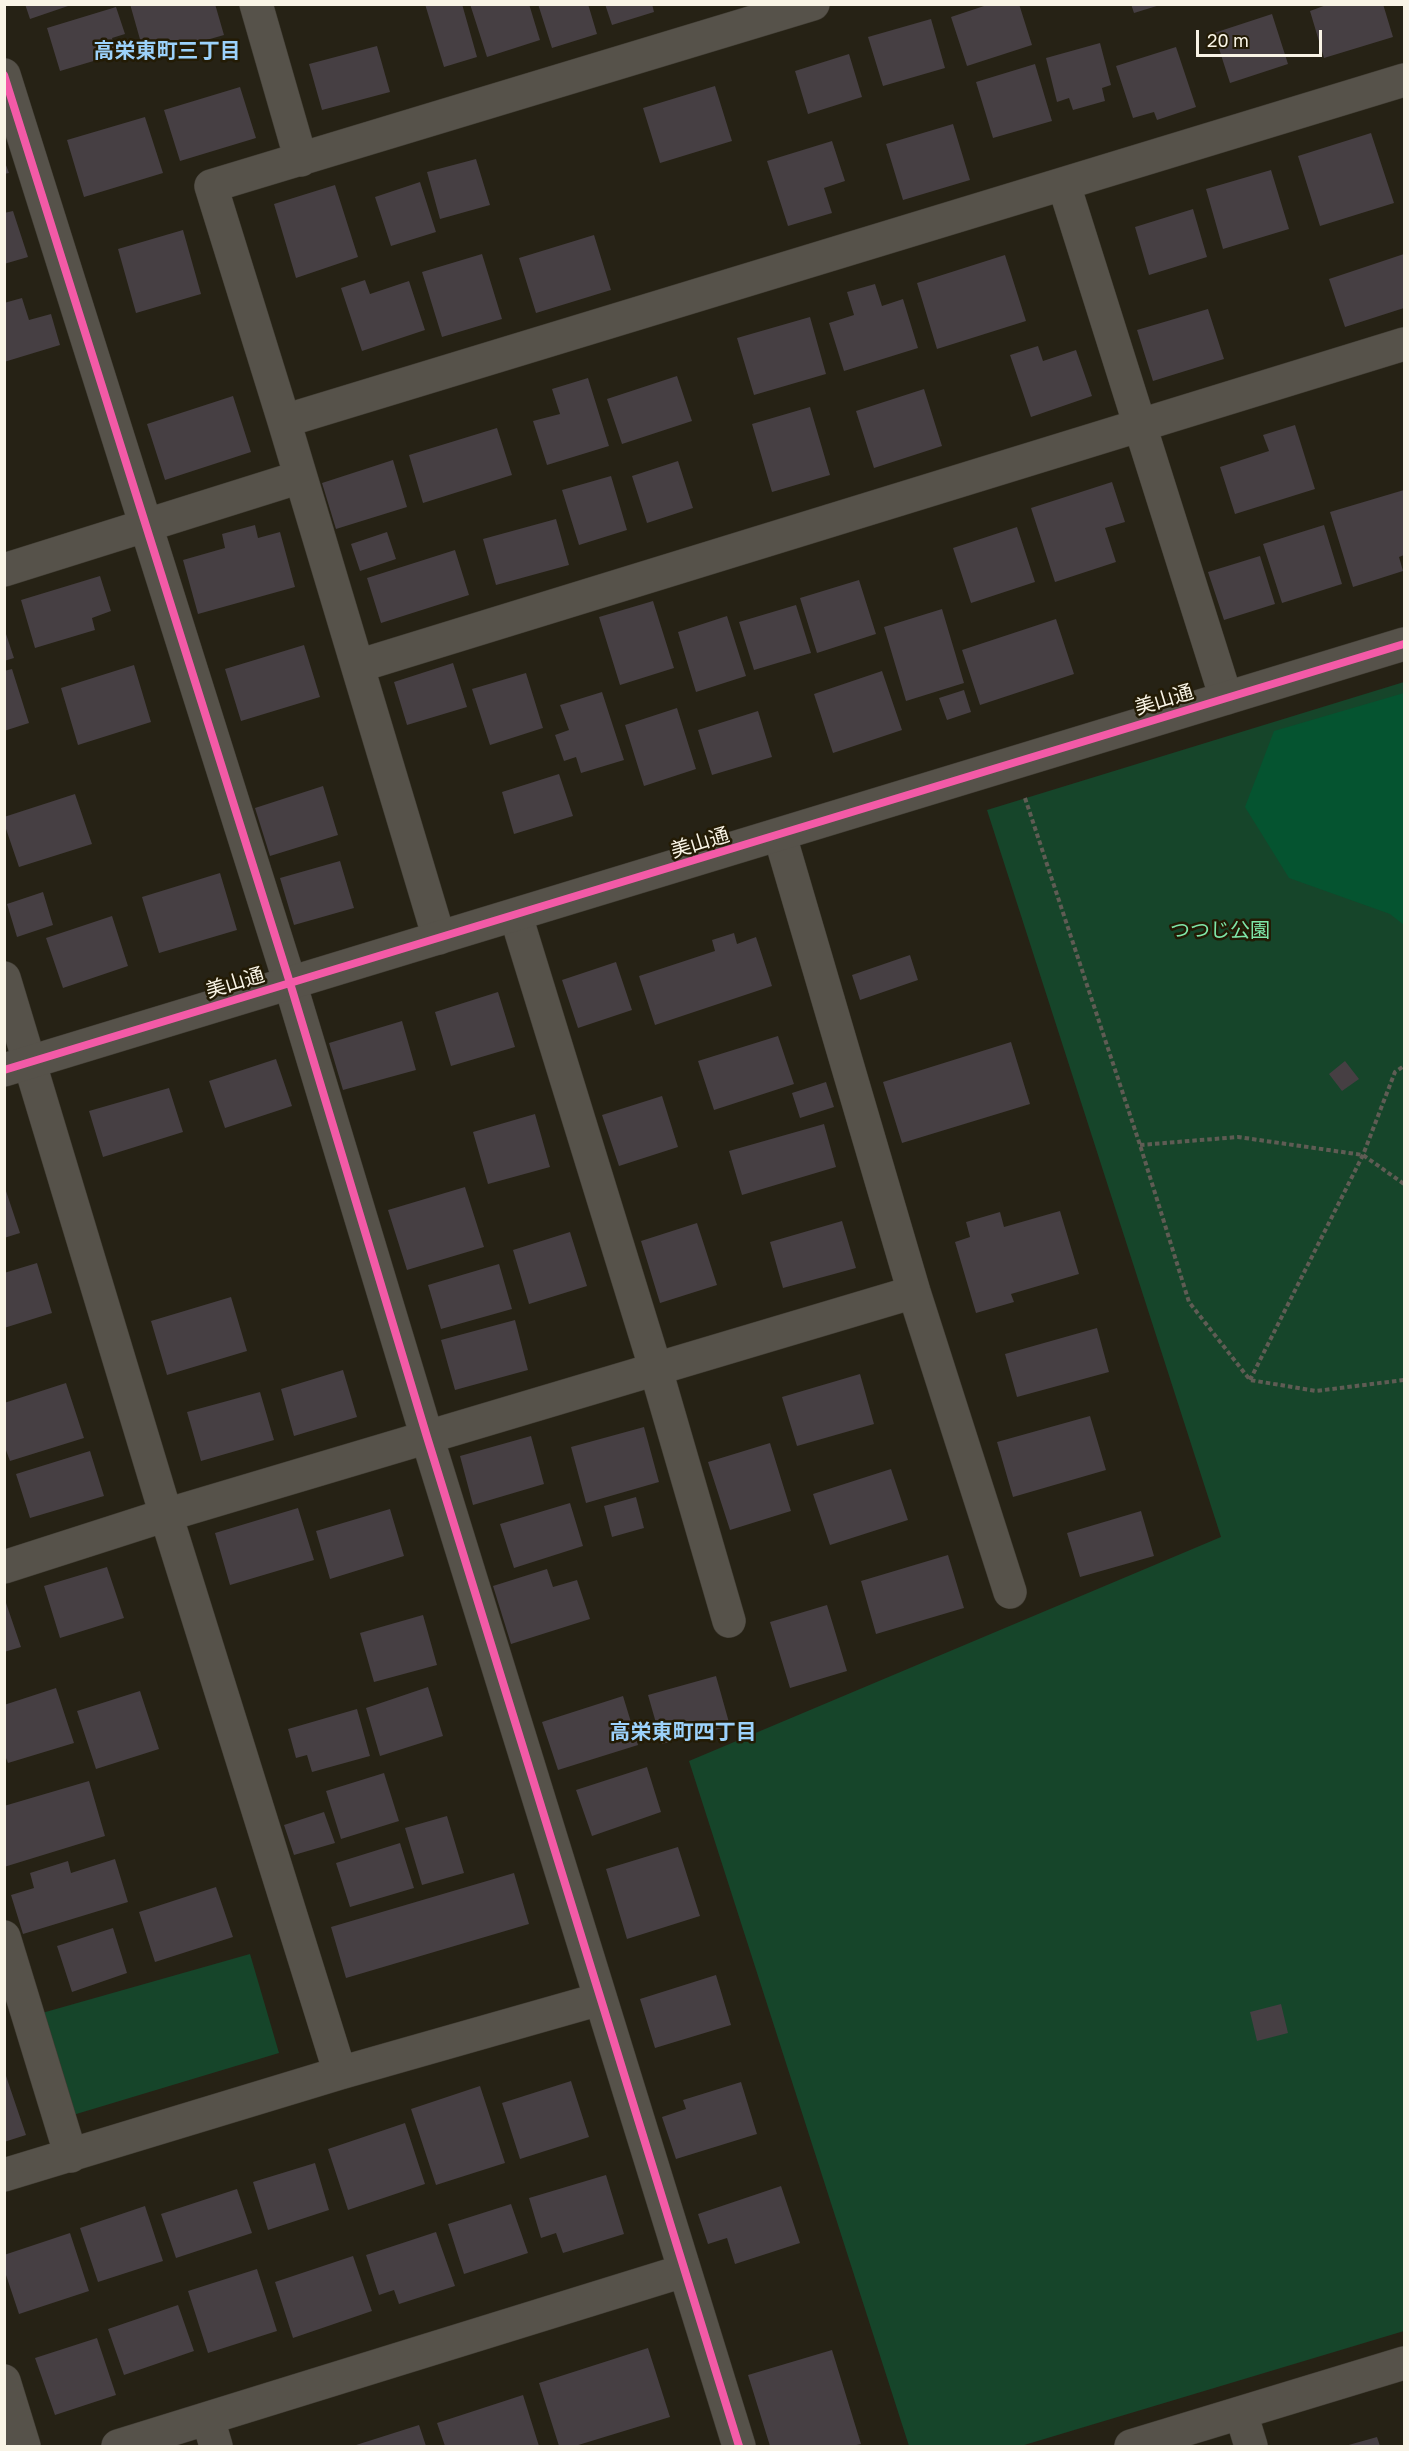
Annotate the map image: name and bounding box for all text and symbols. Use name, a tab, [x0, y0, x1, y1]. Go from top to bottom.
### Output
scale bar	[1199, 18, 1325, 56]
text: 20 m	[1207, 29, 1249, 51]
district label: 高栄東町三丁目	[94, 38, 240, 64]
street label: 美山通	[1132, 680, 1196, 720]
street label: 美山通	[668, 823, 732, 863]
park label: つつじ公園	[1170, 919, 1270, 943]
street label: 美山通	[203, 963, 267, 1003]
district label: 高栄東町四丁目	[610, 1719, 756, 1745]

